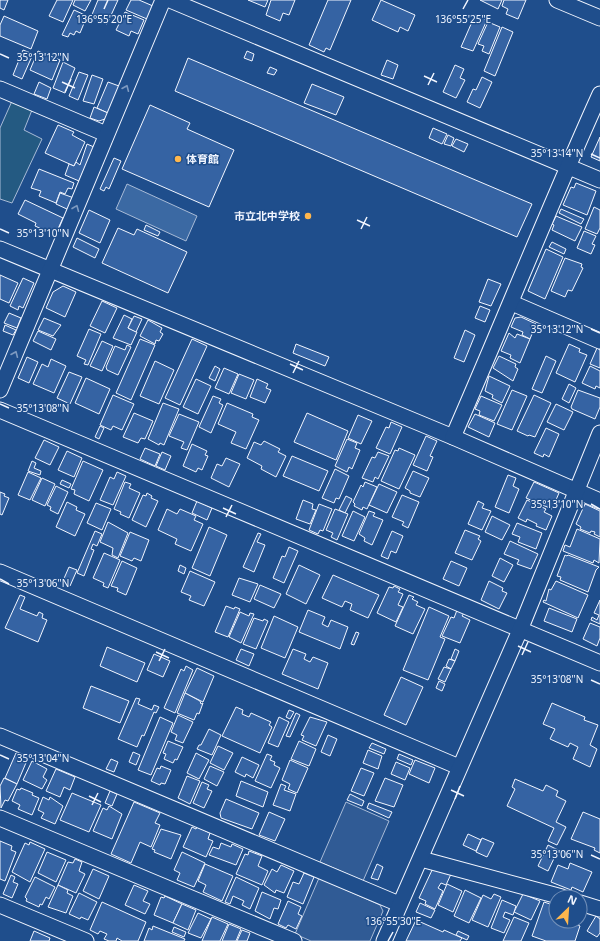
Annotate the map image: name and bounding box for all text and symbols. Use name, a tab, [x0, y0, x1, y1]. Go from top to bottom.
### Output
text: 136°55'20"E	[76, 12, 132, 26]
text: 136°55'25"E	[435, 12, 491, 26]
text: 35°13'12"N	[17, 50, 69, 64]
one-way arrow	[121, 84, 129, 92]
text: 35°13'14"N	[531, 146, 583, 160]
place label: 体育館	[186, 151, 219, 166]
marker: 体育館	[173, 154, 183, 164]
one-way arrow	[71, 204, 79, 211]
place label: 市立北中学校	[234, 208, 300, 223]
marker: 市立北中学校	[303, 211, 313, 221]
text: 35°13'10"N	[17, 226, 69, 240]
text: 35°13'12"N	[531, 322, 583, 336]
one-way arrow	[10, 350, 18, 358]
text: 35°13'08"N	[17, 401, 69, 415]
text: 35°13'10"N	[531, 497, 583, 511]
text: 35°13'06"N	[17, 576, 69, 590]
text: 35°13'08"N	[531, 672, 583, 686]
text: 35°13'04"N	[17, 751, 69, 765]
text: 35°13'06"N	[531, 847, 583, 861]
north arrow	[548, 889, 588, 929]
text: N	[565, 891, 580, 908]
text: 136°55'30"E	[365, 914, 421, 928]

